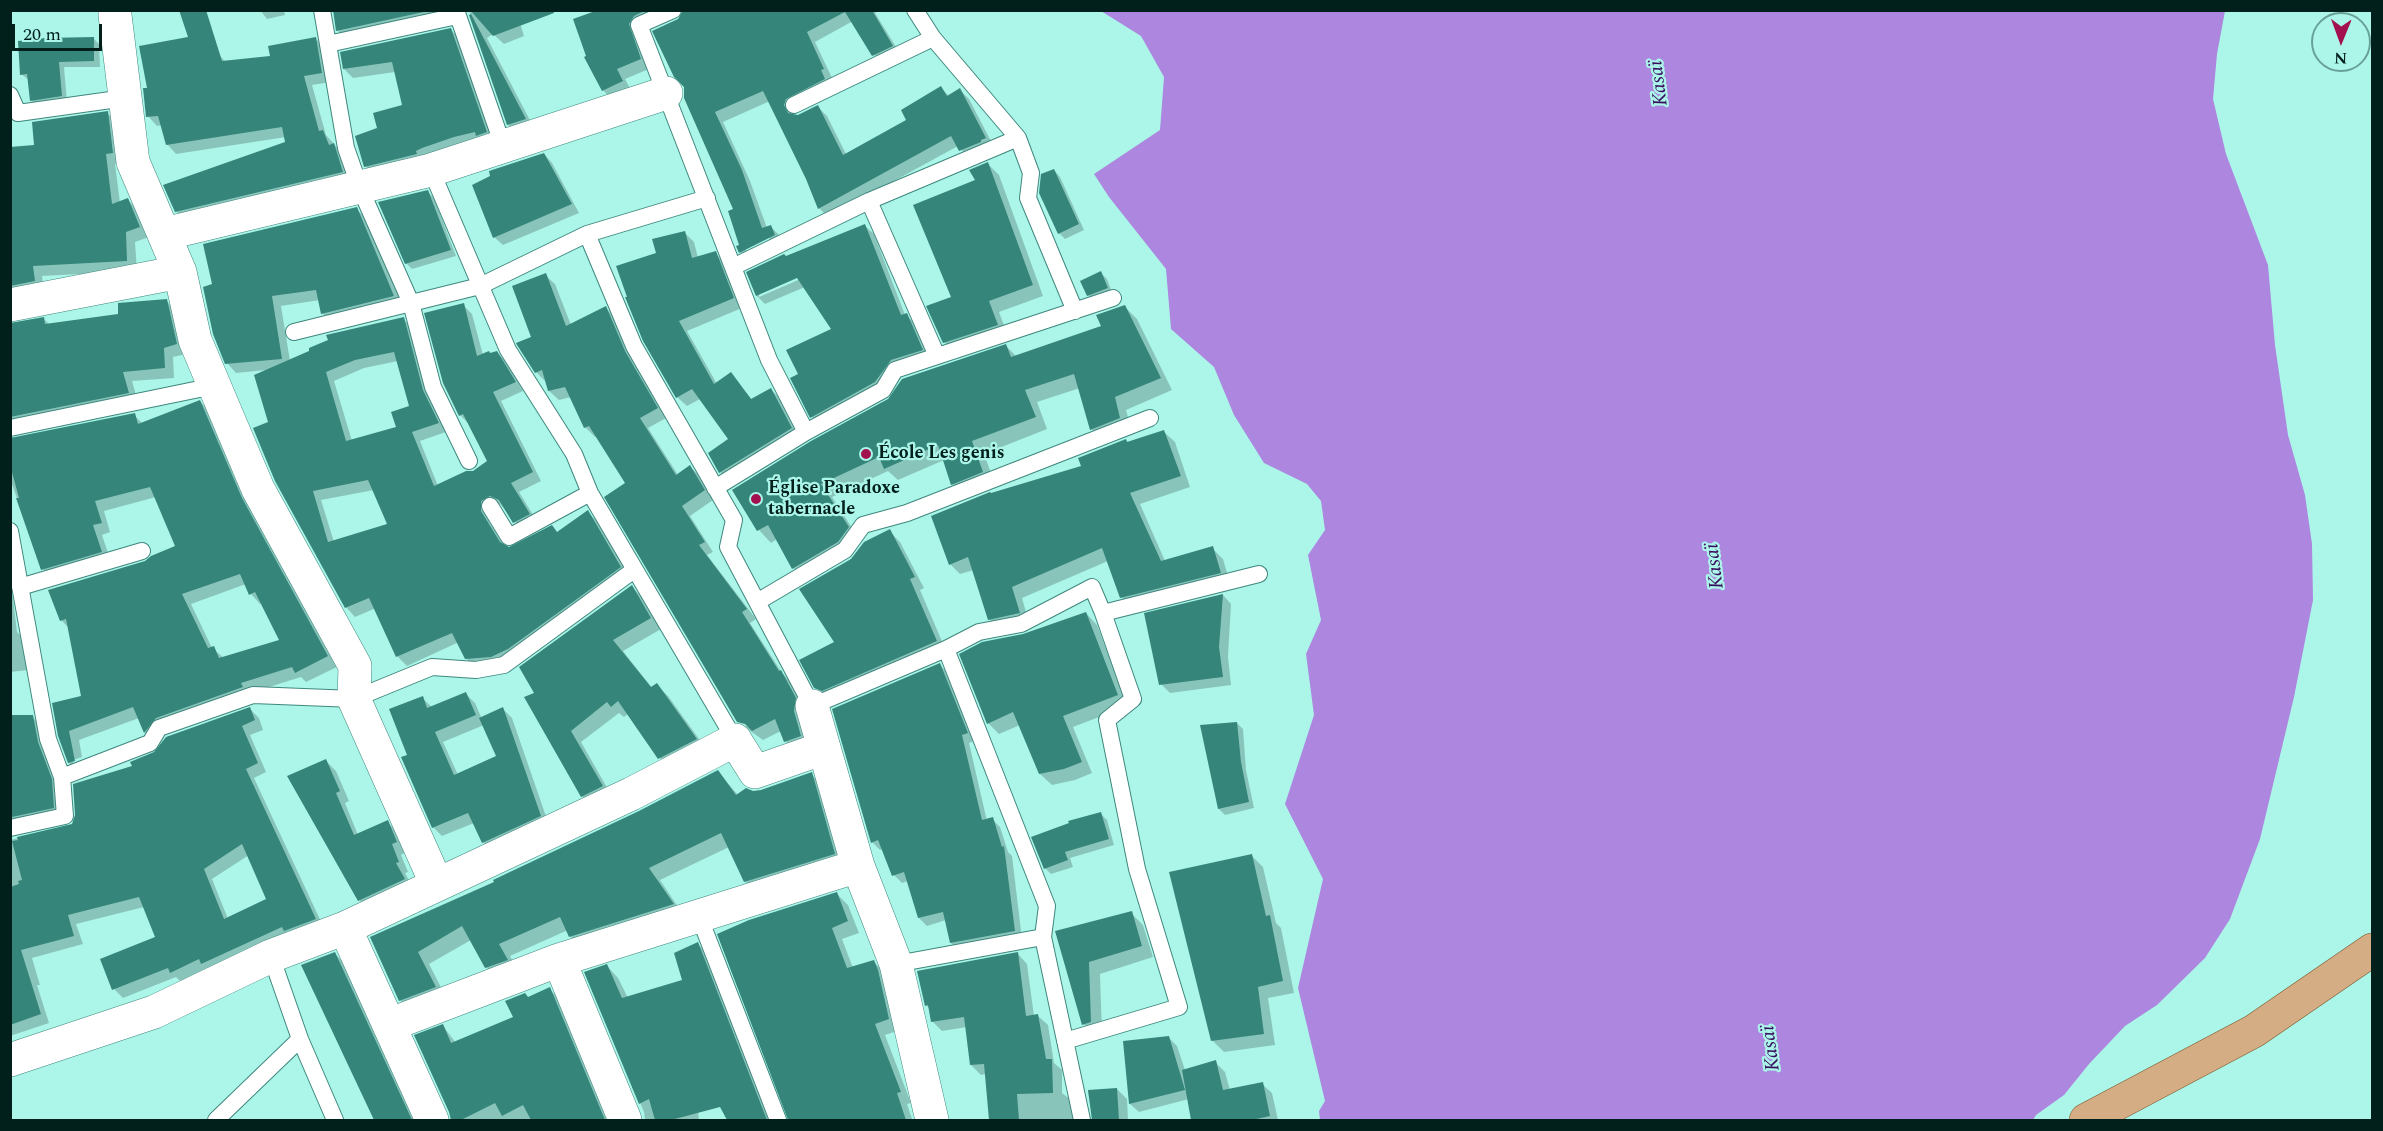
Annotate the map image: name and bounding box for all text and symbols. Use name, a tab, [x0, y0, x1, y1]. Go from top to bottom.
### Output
scale bar	[15, 12, 105, 50]
north arrow	[2311, 12, 2371, 72]
text: 20 m	[23, 21, 61, 48]
text: N	[2334, 46, 2347, 70]
water label: Kasaï	[1645, 59, 1675, 107]
place label: École Les genis	[878, 443, 1005, 465]
marker: École Les genis	[859, 447, 873, 461]
place label: Église Paradoxe tabernacle	[768, 478, 900, 520]
marker: Église Paradoxe tabernacle	[749, 492, 763, 506]
water label: Kasaï	[1701, 542, 1731, 590]
water label: Kasaï	[1757, 1024, 1787, 1072]

